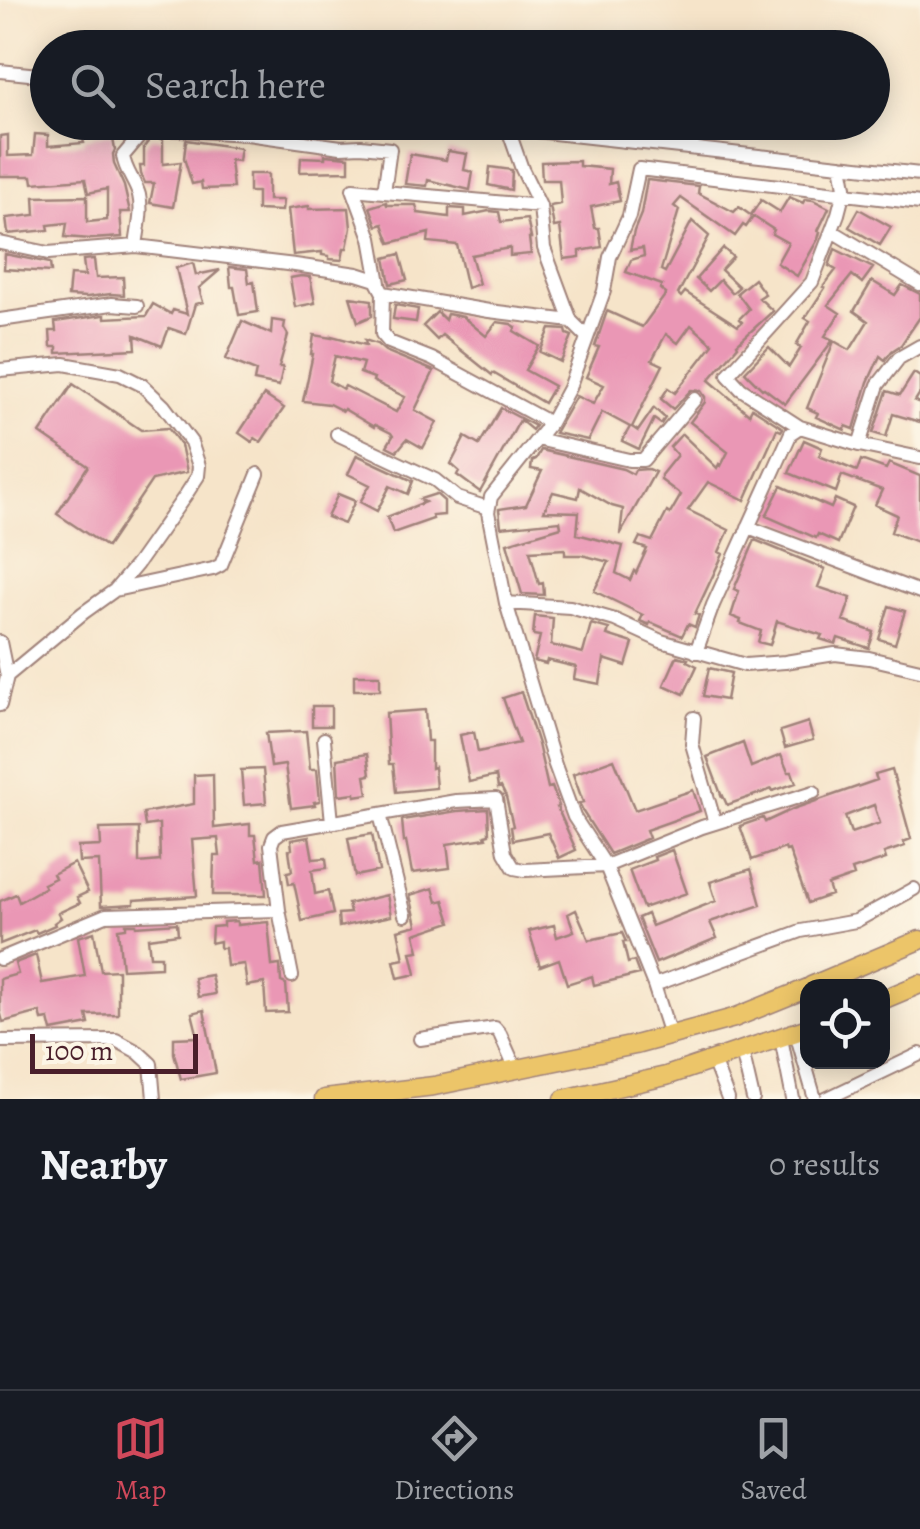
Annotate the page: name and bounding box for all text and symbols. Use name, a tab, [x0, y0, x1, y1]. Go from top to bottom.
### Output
search box	[30, 30, 890, 140]
icon: search	[65, 58, 120, 113]
text: Search here	[145, 59, 326, 111]
map controls	[800, 979, 890, 1069]
button: locate	[800, 979, 890, 1069]
scale bar	[30, 1029, 198, 1074]
text: 100 m	[45, 1032, 113, 1070]
text: Nearby	[40, 1136, 167, 1193]
text: 0 results	[769, 1142, 880, 1186]
tab: Map	[113, 1411, 168, 1509]
tab: Directions	[394, 1411, 514, 1509]
tab: Saved	[741, 1411, 807, 1509]

